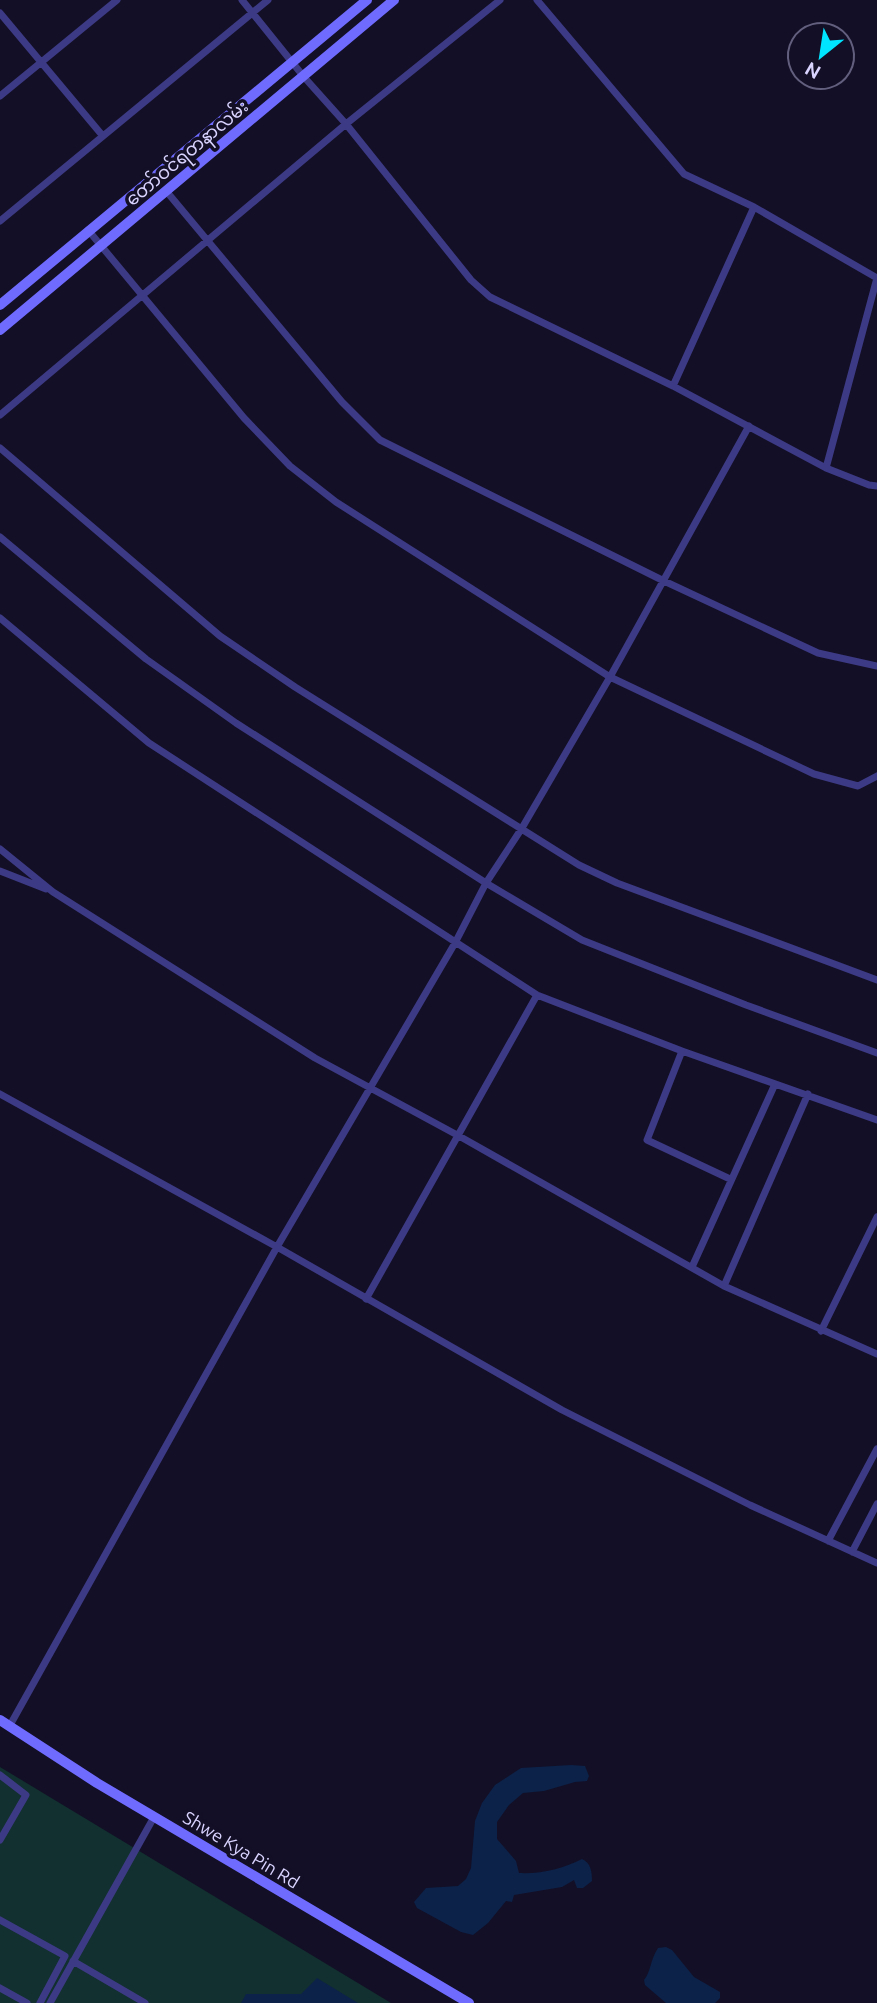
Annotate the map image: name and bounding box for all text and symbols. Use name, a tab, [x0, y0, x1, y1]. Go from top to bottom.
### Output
north arrow	[786, 21, 856, 91]
text: N	[801, 58, 824, 84]
street label: တော်ဝင်ရတနာလမ်း	[120, 94, 255, 214]
street label: Shwe Kya Pin Rd	[180, 1807, 303, 1892]

